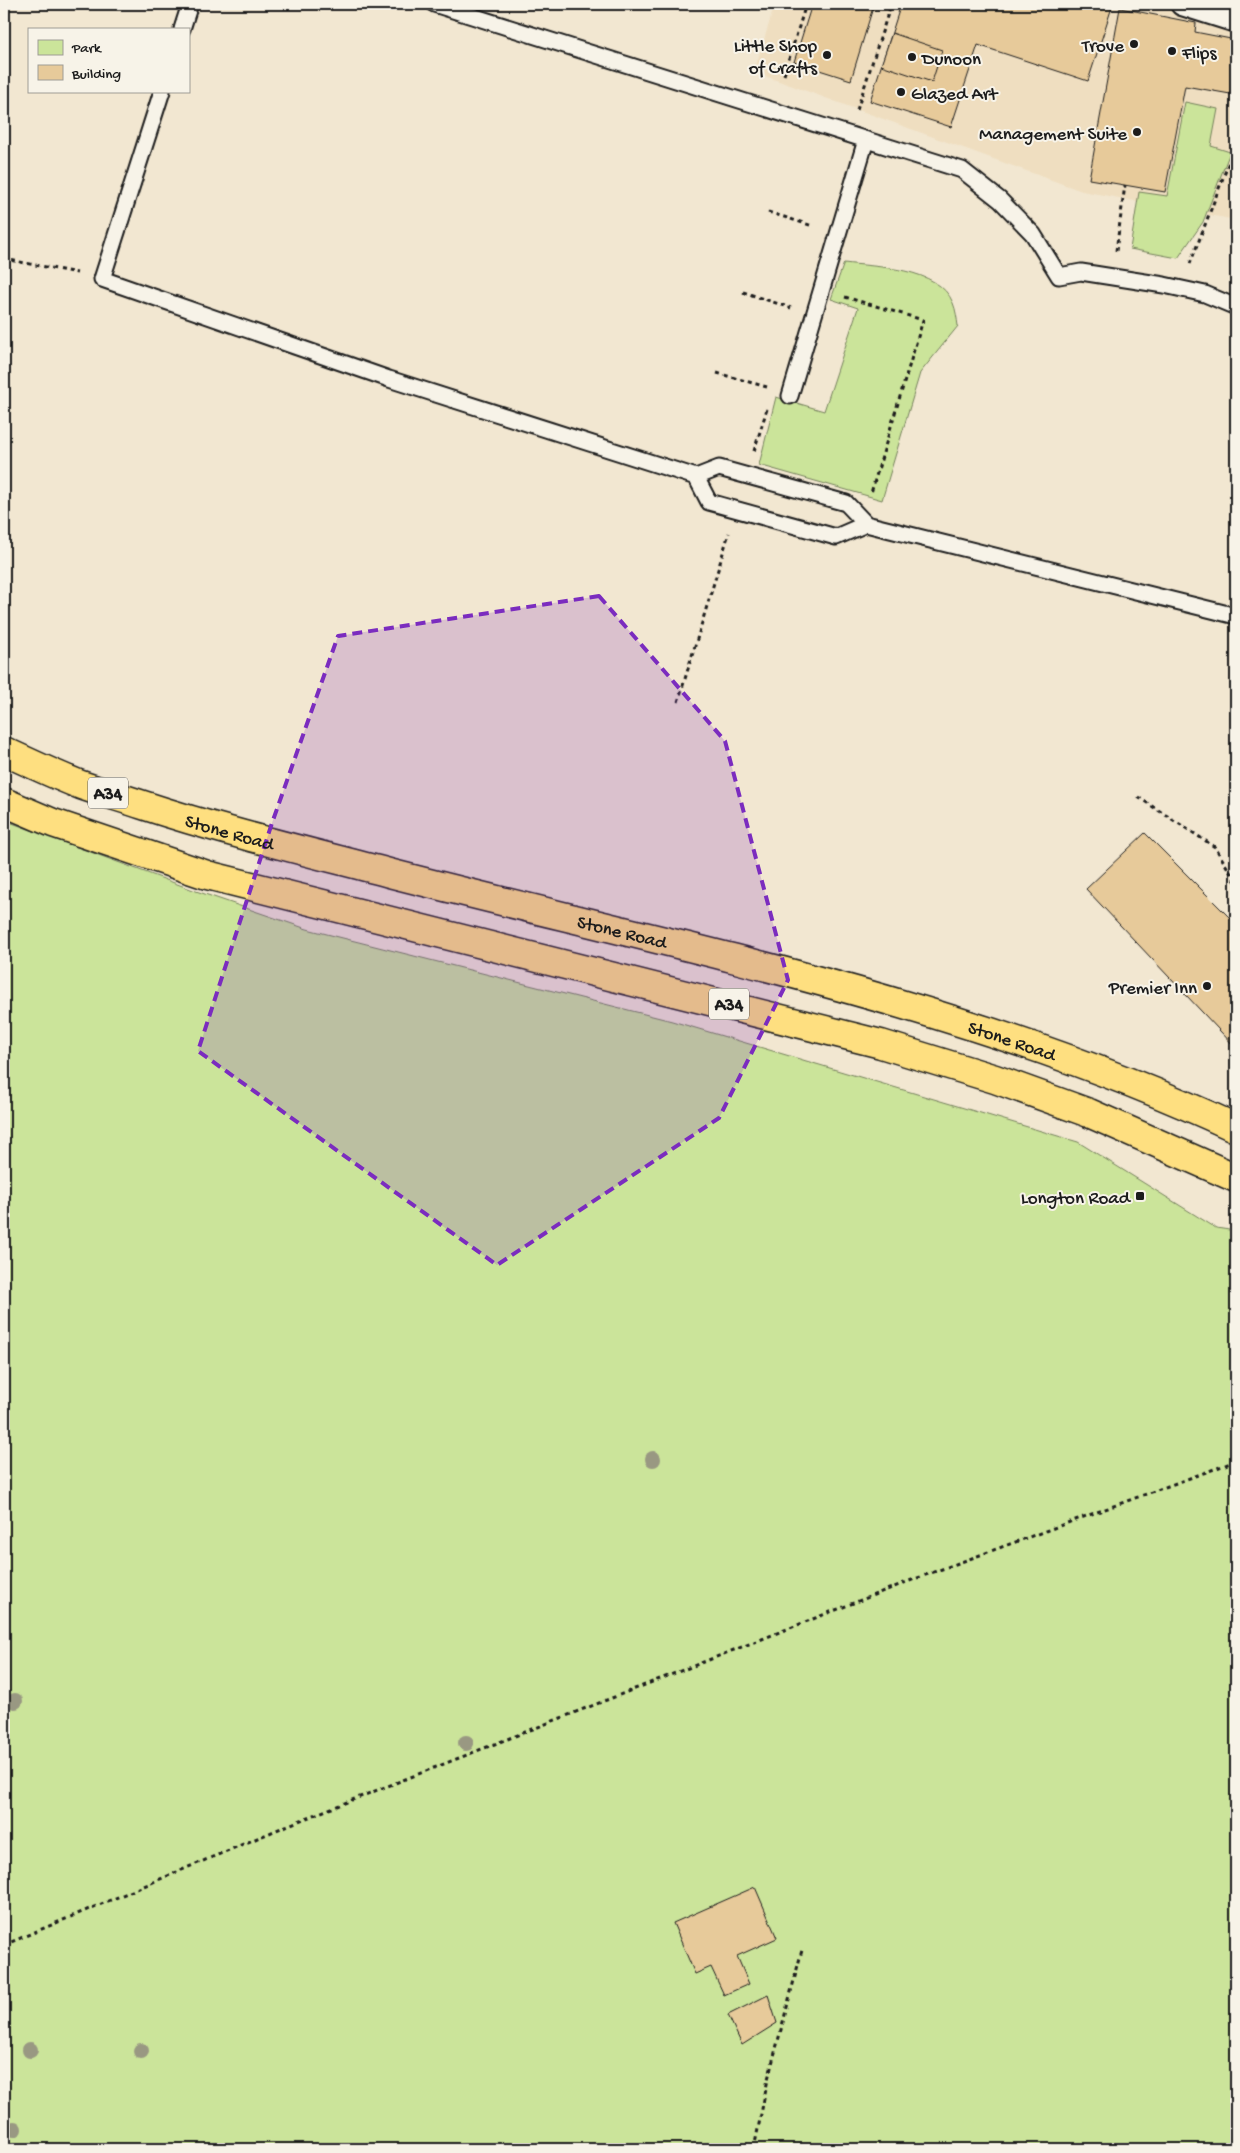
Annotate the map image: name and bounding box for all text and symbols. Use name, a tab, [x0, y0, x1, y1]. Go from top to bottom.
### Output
legend	[28, 28, 190, 92]
place label: Little Shop of Crafts	[734, 36, 818, 81]
place label: Trove	[1081, 36, 1124, 59]
marker: Trove	[1128, 38, 1140, 50]
text: Park	[71, 40, 102, 58]
place label: Flips	[1181, 43, 1217, 66]
marker: Flips	[1166, 45, 1178, 57]
marker: Little Shop of Crafts	[821, 49, 833, 61]
place label: Dunoon	[920, 49, 981, 72]
marker: Dunoon	[906, 51, 918, 63]
text: Building	[71, 66, 121, 84]
place label: Glazed Art	[911, 84, 999, 107]
marker: Glazed Art	[895, 86, 907, 98]
place label: Management Suite	[979, 124, 1127, 147]
marker: Management Suite	[1131, 126, 1143, 138]
road number: A34	[88, 778, 128, 808]
street label: Stone Road	[182, 811, 278, 858]
street label: Stone Road	[574, 912, 670, 957]
place label: Premier Inn	[1108, 978, 1197, 1001]
marker: Premier Inn	[1201, 980, 1213, 992]
road number: A34	[709, 989, 749, 1020]
street label: Stone Road	[964, 1017, 1060, 1069]
place label: Longton Road	[1021, 1188, 1132, 1211]
marker: Longton Road	[1134, 1190, 1146, 1202]

